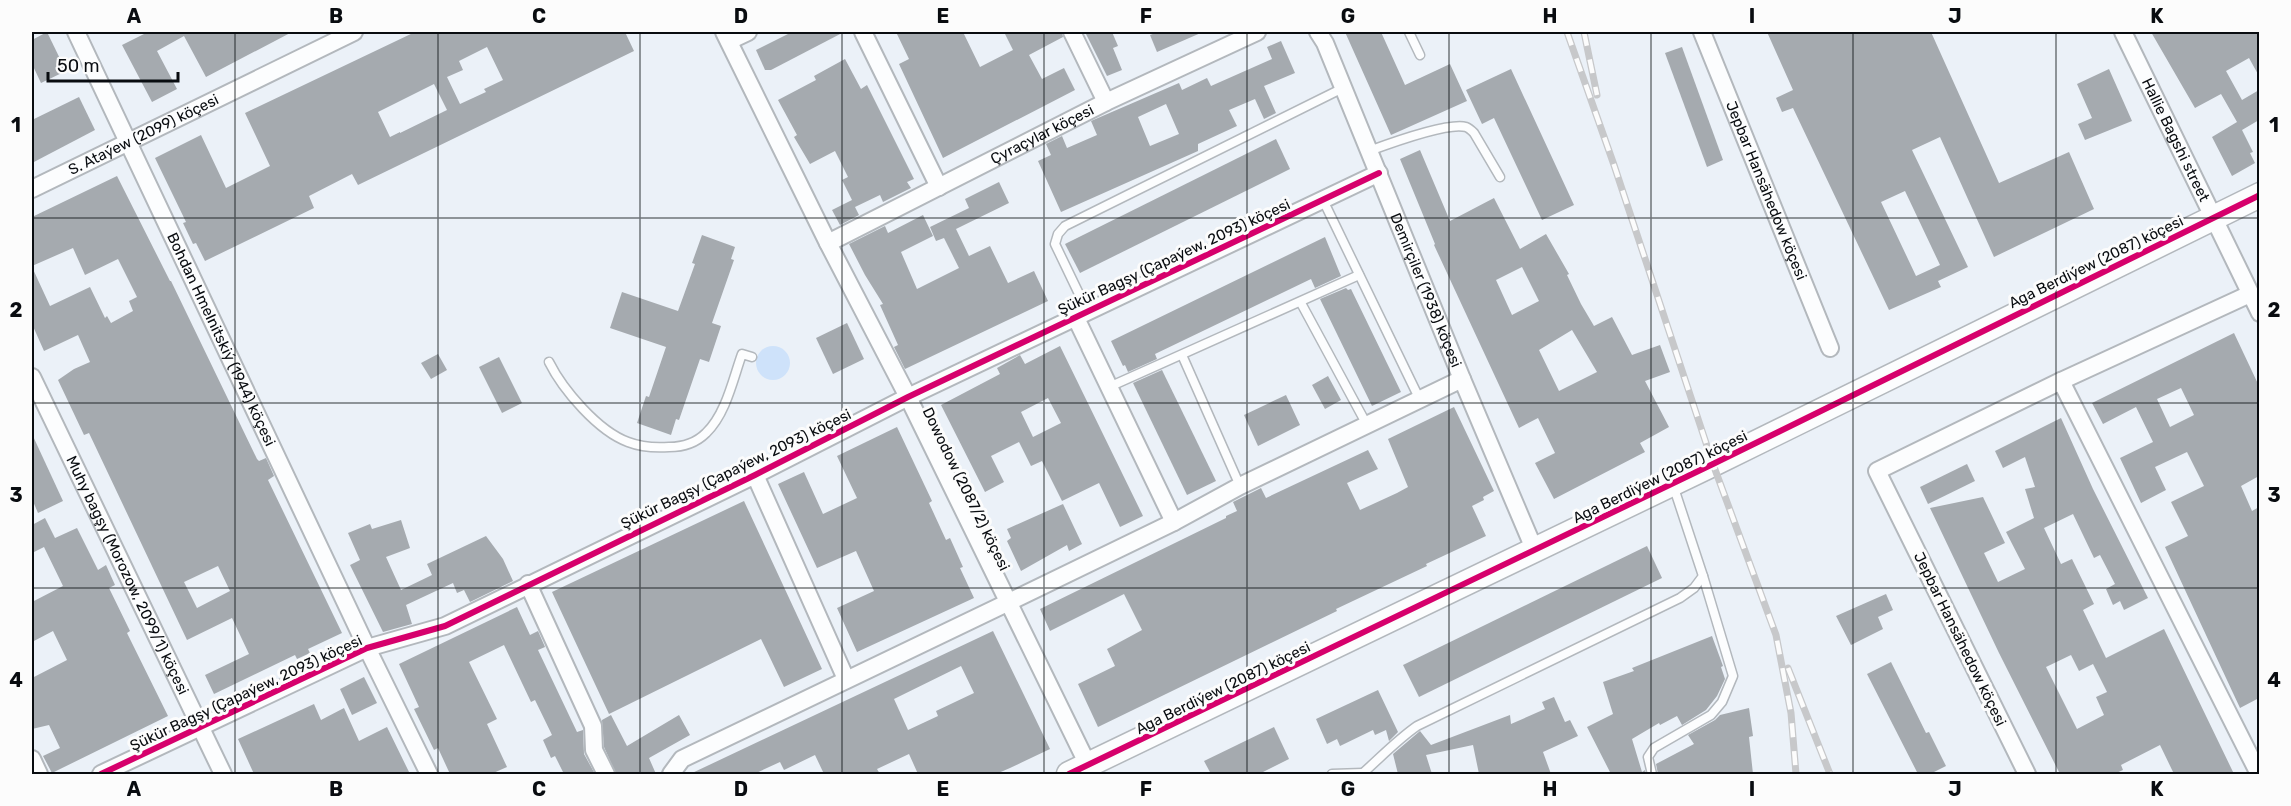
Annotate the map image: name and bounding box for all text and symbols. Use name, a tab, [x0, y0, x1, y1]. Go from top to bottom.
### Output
text: A	[127, 4, 142, 28]
text: B	[329, 4, 343, 28]
text: C	[532, 4, 546, 28]
text: D	[734, 4, 748, 28]
text: E	[937, 4, 949, 28]
text: F	[1140, 4, 1152, 28]
text: G	[1341, 4, 1355, 28]
text: H	[1543, 4, 1557, 28]
text: I	[1749, 4, 1755, 28]
text: J	[1948, 4, 1962, 28]
text: K	[2150, 4, 2164, 28]
scale bar	[48, 45, 178, 83]
text: 50 m	[57, 55, 100, 77]
street label: Hallie Bagshi street	[2138, 75, 2213, 205]
street label: S. Ataýew (2099) köçesi	[65, 90, 222, 179]
street label: Jepbar Hansähedow köçesi	[1722, 98, 1810, 283]
street label: Çyraçylar köçesi	[987, 101, 1097, 168]
text: 1	[11, 113, 21, 137]
text: 1	[2269, 113, 2279, 137]
street label: Şükür Bagşy (Çapaýew, 2093) köçesi	[1055, 195, 1293, 319]
street label: Demirçiler (1938) köçesi	[1386, 210, 1465, 370]
street label: Aga Berdiýew (2087) köçesi	[2006, 212, 2186, 312]
street label: Bohdan Hmelnitskiý (1944) köçesi	[163, 230, 279, 449]
text: 2	[10, 298, 23, 322]
text: 2	[2268, 298, 2281, 322]
street label: Dowodow (2087/2) köçesi	[919, 404, 1013, 574]
street label: Şükür Bagşy (Çapaýew, 2093) köçesi	[618, 405, 854, 533]
street label: Aga Berdiýew (2087) köçesi	[1570, 427, 1750, 527]
street label: Muhy bagşy (Morozow, 2099/1) köçesi	[62, 453, 192, 698]
text: 3	[9, 483, 23, 507]
text: 3	[2267, 483, 2281, 507]
street label: Jepbar Hansähedow köçesi	[1910, 549, 2010, 729]
street label: Şükür Bagşy (Çapaýew, 2093) köçesi	[127, 631, 365, 755]
street label: Aga Berdiýew (2087) köçesi	[1133, 638, 1313, 738]
text: 4	[9, 668, 23, 692]
text: 4	[2267, 668, 2281, 692]
text: A	[127, 777, 142, 801]
text: B	[329, 777, 343, 801]
text: C	[532, 777, 546, 801]
text: D	[734, 777, 748, 801]
text: E	[937, 777, 949, 801]
text: F	[1140, 777, 1152, 801]
text: G	[1341, 777, 1355, 801]
text: H	[1543, 777, 1557, 801]
text: I	[1749, 777, 1755, 801]
text: J	[1948, 777, 1962, 801]
text: K	[2150, 777, 2164, 801]

